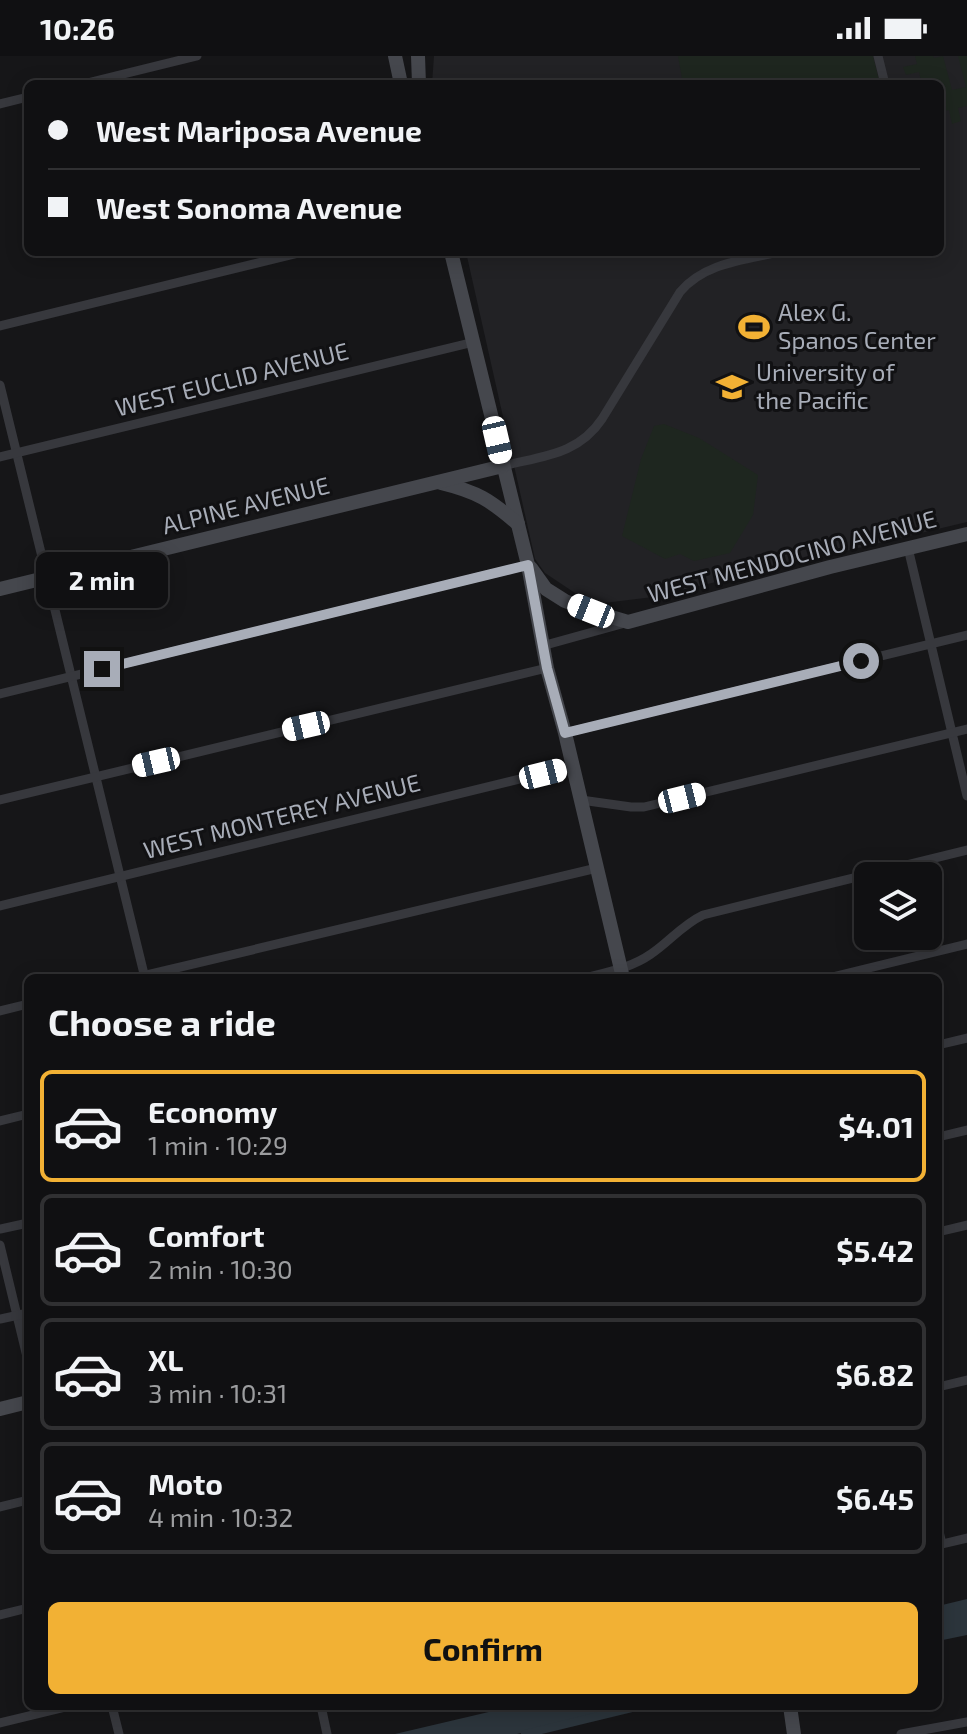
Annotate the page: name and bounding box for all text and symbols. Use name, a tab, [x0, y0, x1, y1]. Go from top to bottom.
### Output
text: 10:26	[40, 10, 115, 46]
text: West Mariposa Avenue	[96, 112, 422, 148]
text: West Sonoma Avenue	[96, 189, 402, 225]
place label: Alex G. Spanos Center	[778, 297, 936, 354]
sports icon: Alex G. Spanos Center	[737, 310, 771, 344]
street label: WEST EUCLID AVENUE	[112, 336, 351, 422]
place label: University of the Pacific	[756, 357, 895, 414]
school or university icon: University of the Pacific	[715, 370, 749, 404]
car	[480, 414, 514, 466]
street label: ALPINE AVENUE	[159, 470, 332, 539]
street label: WEST MENDOCINO AVENUE	[644, 503, 939, 608]
callout: 2 min	[36, 553, 168, 609]
text: 2 min	[69, 564, 135, 595]
car	[564, 591, 618, 631]
route start	[843, 643, 879, 679]
route end	[84, 651, 120, 687]
car	[280, 709, 332, 743]
car	[130, 745, 182, 779]
car	[517, 757, 569, 791]
street label: WEST MONTEREY AVENUE	[140, 767, 423, 864]
car	[656, 781, 708, 815]
map controls	[854, 862, 942, 950]
button: layers	[854, 862, 942, 950]
text: Choose a ride	[48, 1000, 276, 1043]
icon: car	[52, 1090, 124, 1162]
text: Economy	[148, 1093, 277, 1129]
text: $4.01	[838, 1108, 914, 1144]
text: 1 min · 10:29	[148, 1129, 288, 1160]
icon: car	[52, 1214, 124, 1286]
text: Comfort	[148, 1217, 265, 1253]
text: $5.42	[836, 1232, 914, 1268]
text: 2 min · 10:30	[148, 1253, 293, 1284]
icon: car	[52, 1338, 124, 1410]
text: XL	[148, 1341, 183, 1377]
text: $6.82	[835, 1356, 914, 1392]
text: 3 min · 10:31	[148, 1377, 287, 1408]
icon: car	[52, 1462, 124, 1534]
text: Moto	[148, 1465, 223, 1501]
text: $6.45	[836, 1480, 914, 1516]
text: 4 min · 10:32	[148, 1501, 293, 1532]
button: Confirm	[48, 1602, 918, 1694]

